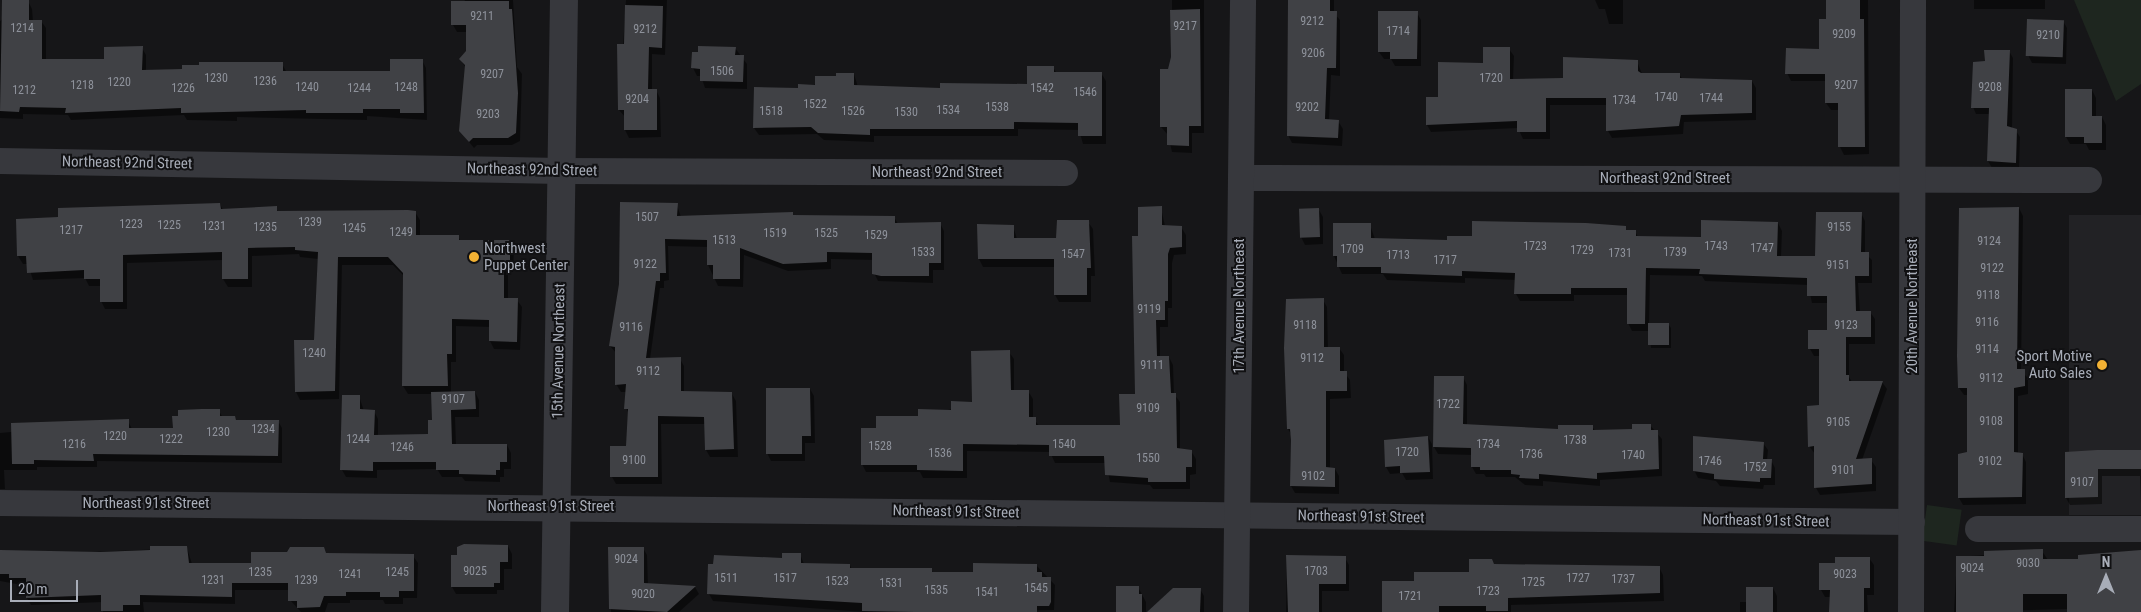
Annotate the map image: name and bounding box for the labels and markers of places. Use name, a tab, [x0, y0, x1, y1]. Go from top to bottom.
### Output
place label: Northwest Puppet Center	[484, 239, 568, 274]
marker: Northwest Puppet Center	[468, 251, 480, 263]
place label: Sport Motive Auto Sales	[2016, 347, 2092, 382]
marker: Sport Motive Auto Sales	[2096, 359, 2108, 371]

